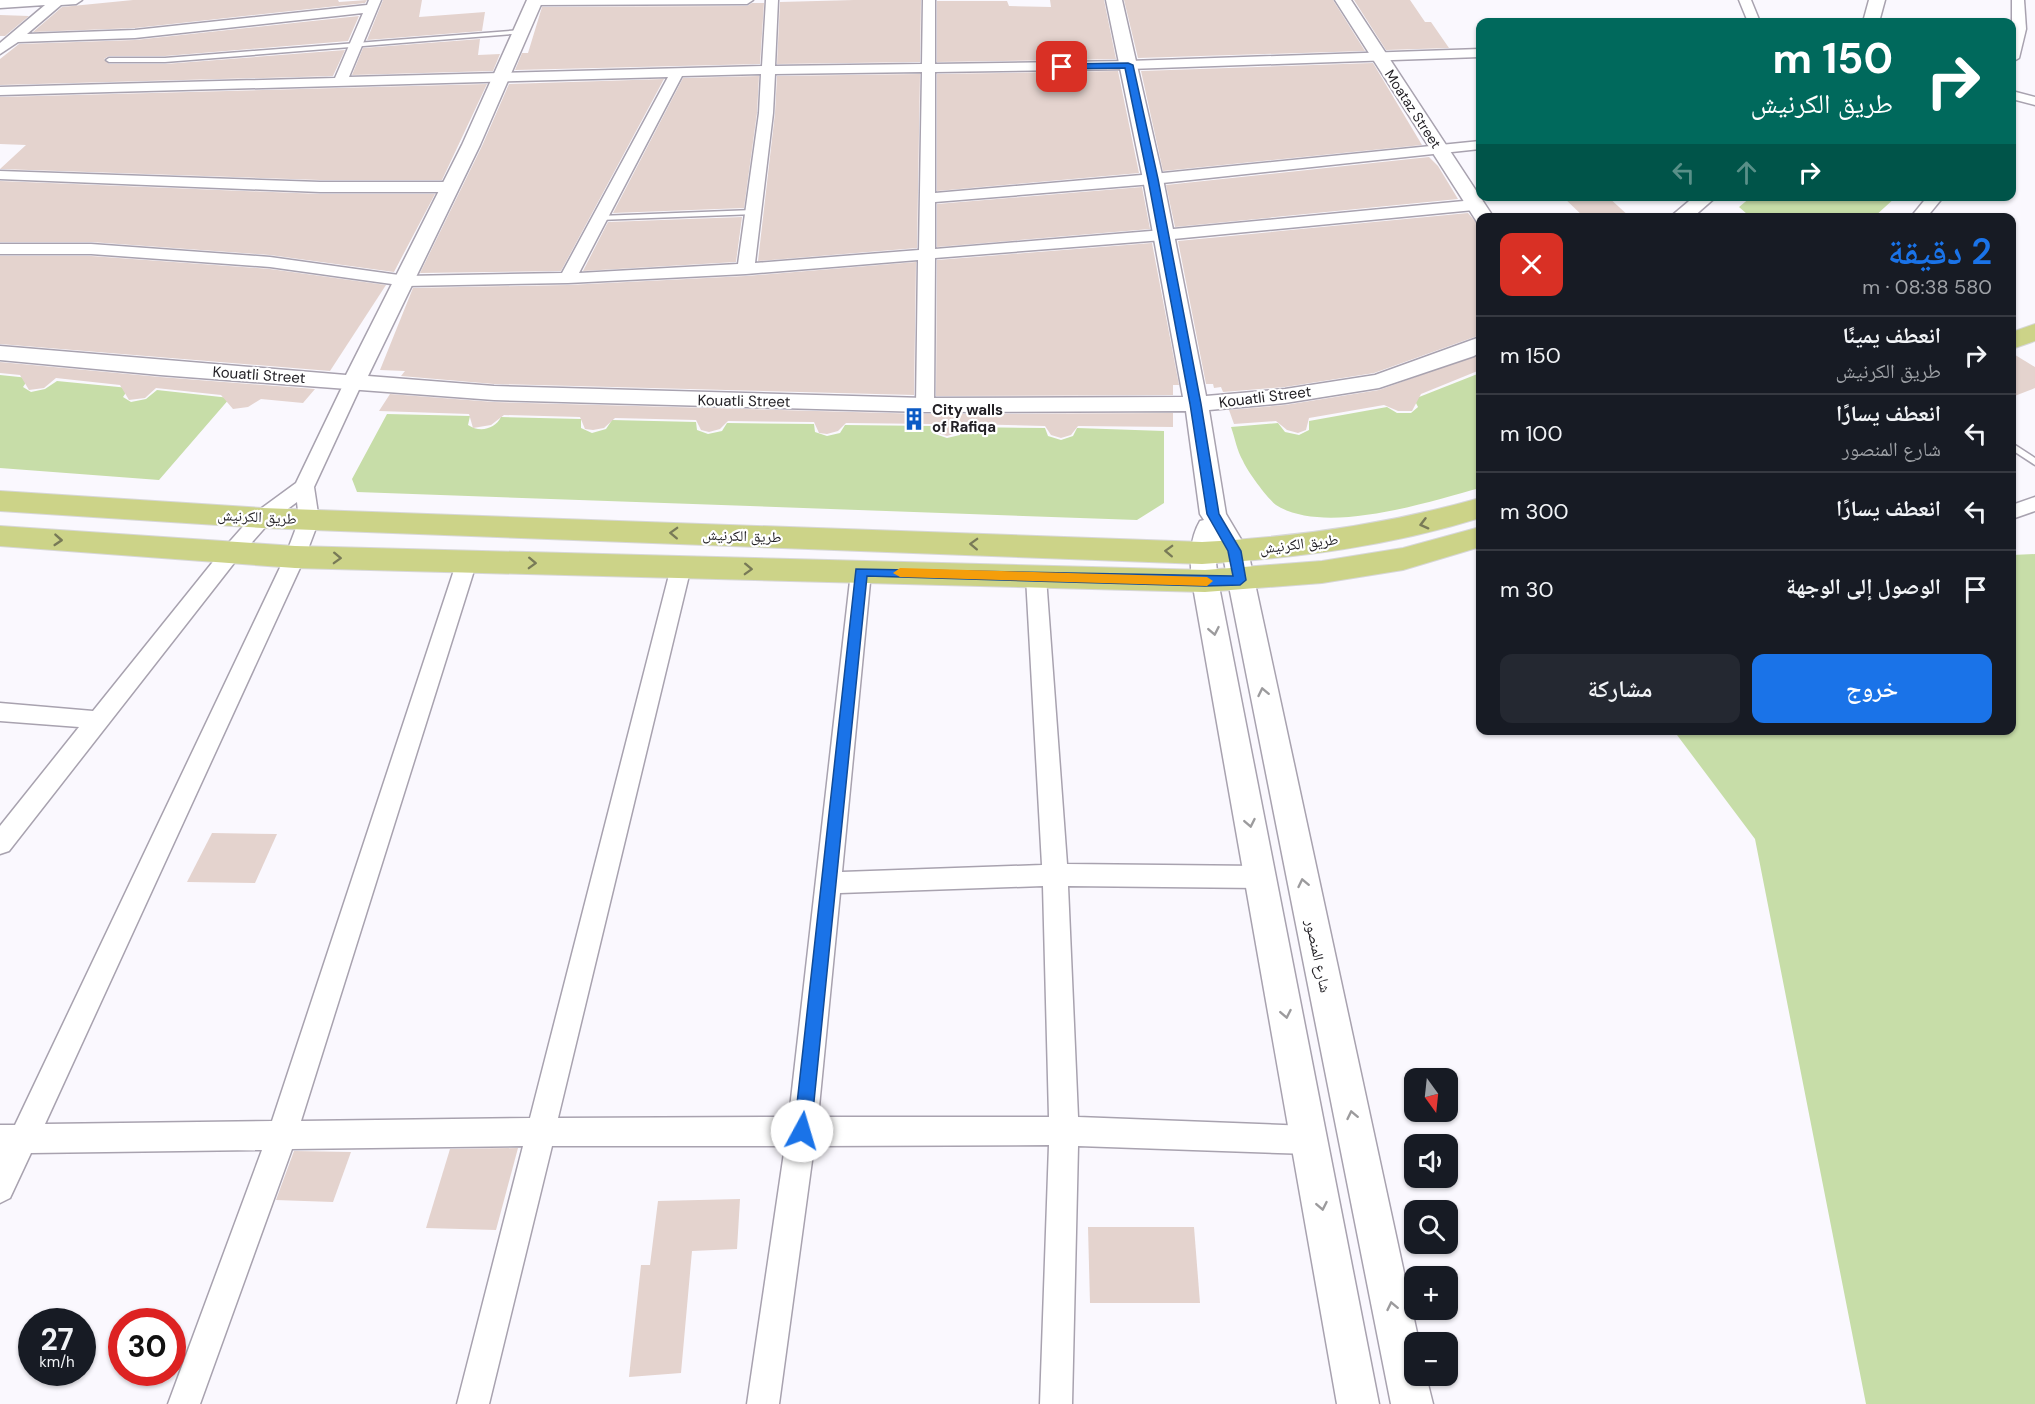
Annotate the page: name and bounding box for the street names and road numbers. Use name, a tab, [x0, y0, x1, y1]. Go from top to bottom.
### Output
street label: Moataz Street	[1381, 66, 1445, 152]
street label: Kouatli Street	[212, 362, 306, 388]
street label: Kouatli Street	[1218, 381, 1313, 413]
street label: Kouatli Street	[697, 390, 791, 412]
street label: طريق الكرنيش	[217, 505, 297, 529]
street label: طريق الكرنيش	[702, 525, 782, 547]
street label: طريق الكرنيش	[1258, 529, 1340, 559]
street label: شارع المنصور	[1300, 917, 1336, 995]

